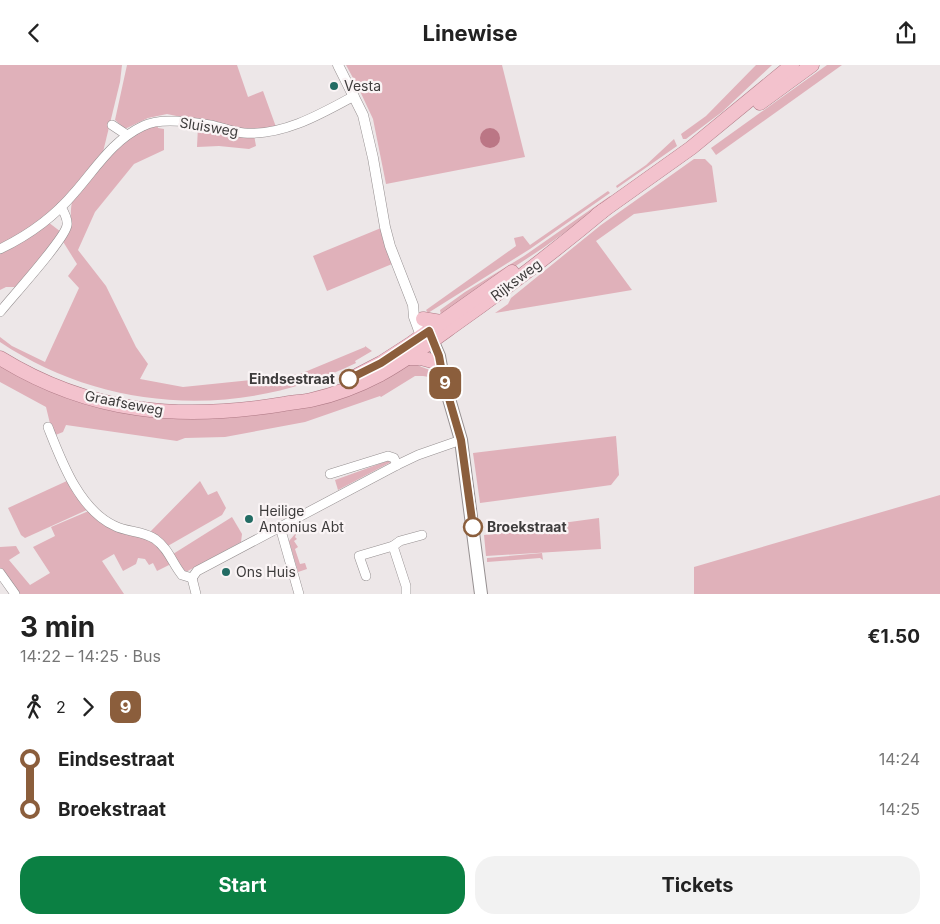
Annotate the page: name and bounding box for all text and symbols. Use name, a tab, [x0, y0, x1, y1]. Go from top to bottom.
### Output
icon: back	[20, 19, 48, 47]
icon: share	[892, 19, 920, 47]
text: Linewise	[423, 20, 518, 46]
place label: Vesta	[344, 77, 381, 94]
marker: Vesta	[328, 80, 340, 92]
street label: Sluisweg	[178, 113, 240, 140]
street label: Rijksweg	[487, 255, 544, 304]
line badge: 9	[429, 367, 461, 399]
marker: Eindsestraat	[339, 369, 359, 389]
place label: Eindsestraat	[249, 370, 335, 387]
text: 9	[439, 372, 451, 393]
street label: Graafseweg	[83, 387, 165, 418]
place label: Heilige Antonius Abt	[259, 502, 344, 535]
marker: Heilige Antonius Abt	[243, 513, 255, 525]
marker: Broekstraat	[463, 517, 483, 537]
place label: Broekstraat	[487, 518, 567, 535]
place label: Ons Huis	[236, 563, 296, 580]
marker: Ons Huis	[220, 566, 232, 578]
text: 3 min	[20, 610, 95, 644]
text: €1.50	[868, 625, 920, 648]
text: 14:22 – 14:25 · Bus	[20, 646, 161, 666]
icon: walk	[20, 693, 48, 721]
icon: forward	[74, 693, 102, 721]
text: 9	[120, 696, 131, 717]
text: 2	[56, 697, 66, 717]
text: Eindsestraat	[58, 748, 175, 771]
text: 14:24	[879, 749, 920, 769]
text: Broekstraat	[58, 798, 166, 821]
text: 14:25	[879, 799, 920, 819]
button: Start	[20, 856, 465, 914]
button: Tickets	[475, 856, 920, 914]

